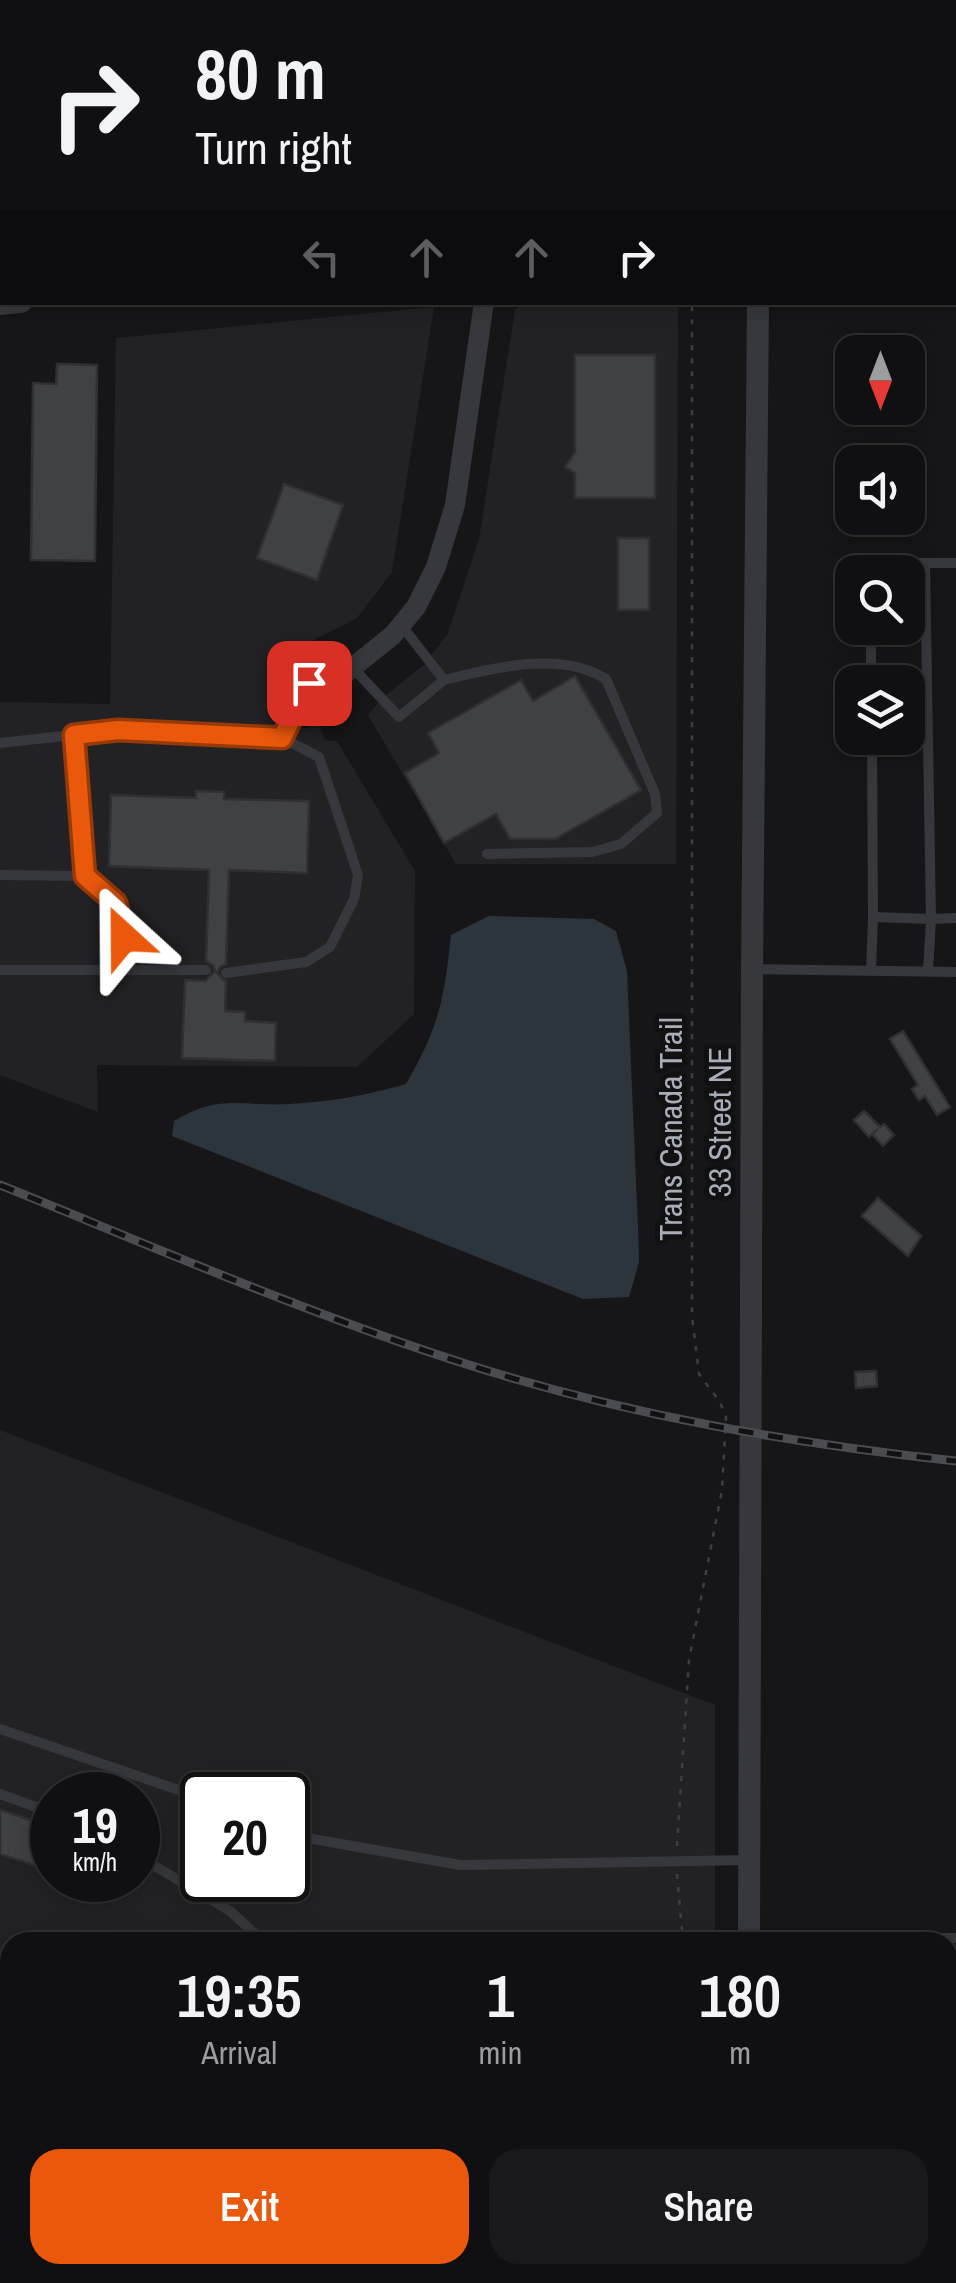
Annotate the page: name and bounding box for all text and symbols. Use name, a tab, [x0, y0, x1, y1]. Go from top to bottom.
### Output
text: 80 m	[195, 27, 326, 121]
icon: right	[30, 40, 160, 170]
text: Turn right	[195, 117, 352, 178]
icon: left	[294, 230, 349, 285]
icon: ahead	[399, 230, 454, 285]
icon: ahead	[504, 230, 559, 285]
icon: right	[609, 230, 664, 285]
north arrow	[835, 335, 925, 425]
map controls	[835, 335, 925, 755]
button: sound	[835, 445, 925, 535]
button: search	[835, 555, 925, 645]
pin	[267, 641, 352, 726]
icon: arrive	[282, 656, 337, 711]
button: layers	[835, 665, 925, 755]
position arrow	[72, 885, 176, 989]
street label: Trans Canada Trail	[649, 1017, 692, 1241]
street label: 33 Street NE	[698, 1047, 741, 1197]
speed limit sign: 20	[180, 1772, 310, 1902]
text: 19	[72, 1791, 118, 1859]
text: km/h	[73, 1845, 117, 1879]
text: 19:35	[177, 1955, 302, 2036]
text: 1	[487, 1955, 514, 2036]
text: 180	[699, 1955, 781, 2036]
text: Arrival	[201, 2031, 277, 2074]
text: min	[479, 2031, 522, 2074]
text: m	[729, 2031, 751, 2074]
button: Exit	[30, 2149, 469, 2264]
button: Share	[489, 2149, 928, 2264]

